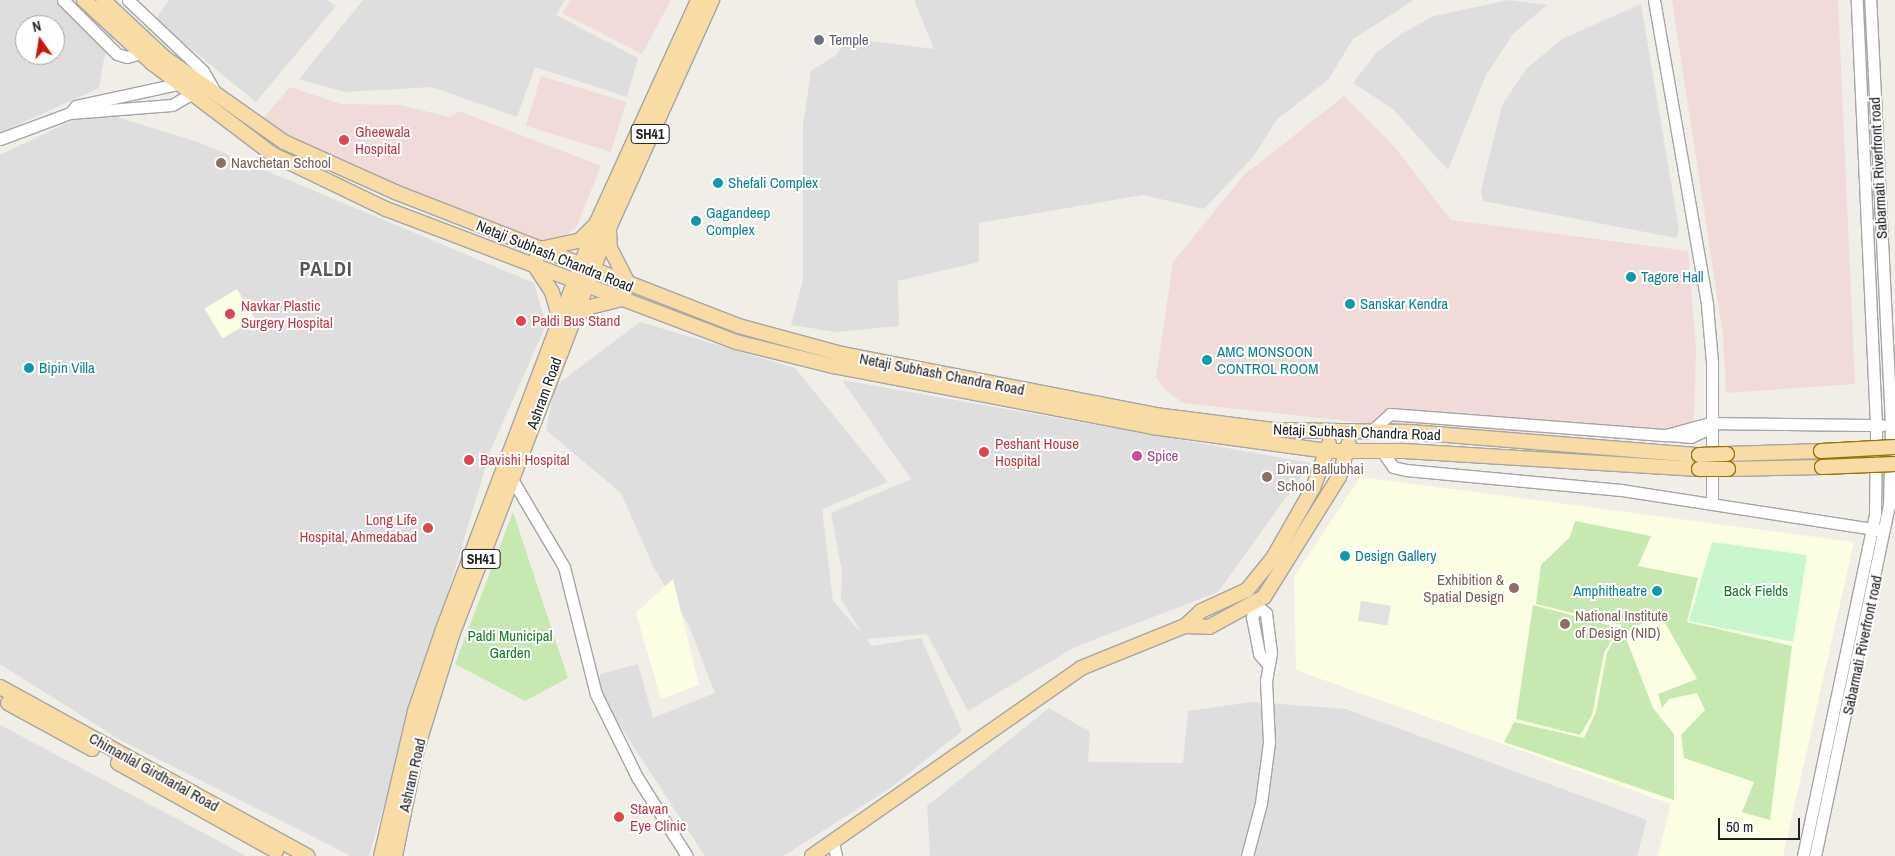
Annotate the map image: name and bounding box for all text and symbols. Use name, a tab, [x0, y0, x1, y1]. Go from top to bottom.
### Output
north arrow	[15, 15, 65, 65]
text: N	[31, 17, 43, 36]
place label: Temple	[829, 31, 869, 49]
marker: Temple	[813, 34, 825, 46]
street label: Sabarmati Riverfront road	[1865, 97, 1891, 239]
place label: Gheewala Hospital	[355, 122, 410, 157]
road number: SH41	[630, 122, 670, 146]
marker: Gheewala Hospital	[337, 133, 351, 147]
place label: Navchetan School	[231, 154, 331, 172]
marker: Navchetan School	[215, 157, 227, 169]
place label: Shefali Complex	[728, 174, 818, 192]
marker: Shefali Complex	[712, 177, 724, 189]
place label: Gagandeep Complex	[706, 203, 770, 238]
marker: Gagandeep Complex	[690, 215, 702, 227]
street label: Netaji Subhash Chandra Road	[474, 216, 636, 296]
district label: PALDI	[299, 256, 353, 280]
place label: Tagore Hall	[1641, 268, 1703, 286]
marker: Tagore Hall	[1625, 271, 1637, 283]
place label: Sanskar Kendra	[1360, 295, 1448, 313]
place label: Navkar Plastic Surgery Hospital	[241, 296, 333, 331]
marker: Sanskar Kendra	[1344, 298, 1356, 310]
marker: Navkar Plastic Surgery Hospital	[223, 307, 237, 321]
place label: Paldi Bus Stand	[532, 312, 620, 330]
marker: Paldi Bus Stand	[514, 314, 528, 328]
place label: AMC MONSOON CONTROL ROOM	[1217, 342, 1319, 377]
street label: Netaji Subhash Chandra Road	[858, 349, 1026, 399]
marker: AMC MONSOON CONTROL ROOM	[1201, 354, 1213, 366]
street label: Ashram Road	[523, 355, 565, 431]
place label: Bipin Villa	[39, 359, 95, 377]
marker: Bipin Villa	[23, 362, 35, 374]
street label: Netaji Subhash Chandra Road	[1273, 420, 1441, 444]
place label: Peshant House Hospital	[995, 434, 1079, 469]
marker: Peshant House Hospital	[977, 445, 991, 459]
place label: Spice	[1147, 447, 1178, 465]
marker: Spice	[1131, 450, 1143, 462]
place label: Bavishi Hospital	[480, 451, 570, 469]
marker: Bavishi Hospital	[462, 453, 476, 467]
place label: Divan Ballubhai School	[1277, 459, 1364, 494]
marker: Divan Ballubhai School	[1261, 471, 1273, 483]
place label: Long Life Hospital, Ahmedabad	[299, 510, 417, 545]
marker: Long Life Hospital, Ahmedabad	[421, 521, 435, 535]
place label: Design Gallery	[1355, 547, 1436, 565]
road number: SH41	[461, 548, 501, 570]
marker: Design Gallery	[1339, 550, 1351, 562]
place label: Exhibition & Spatial Design	[1423, 570, 1504, 605]
street label: Sabarmati Riverfront road	[1838, 574, 1886, 716]
marker: Exhibition & Spatial Design	[1508, 582, 1520, 594]
place label: Amphitheatre	[1573, 582, 1647, 600]
park label: Back Fields	[1724, 582, 1788, 600]
marker: Amphitheatre	[1651, 585, 1663, 597]
place label: National Institute of Design (NID)	[1575, 606, 1668, 641]
marker: National Institute of Design (NID)	[1559, 618, 1571, 630]
park label: Paldi Municipal Garden	[468, 626, 552, 661]
street label: Chimanlal Girdharlal Road	[86, 729, 222, 815]
street label: Ashram Road	[395, 736, 429, 814]
place label: Stavan Eye Clinic	[630, 799, 686, 834]
scale bar	[1720, 808, 1802, 840]
marker: Stavan Eye Clinic	[612, 810, 626, 824]
text: 50 m	[1726, 816, 1753, 837]

